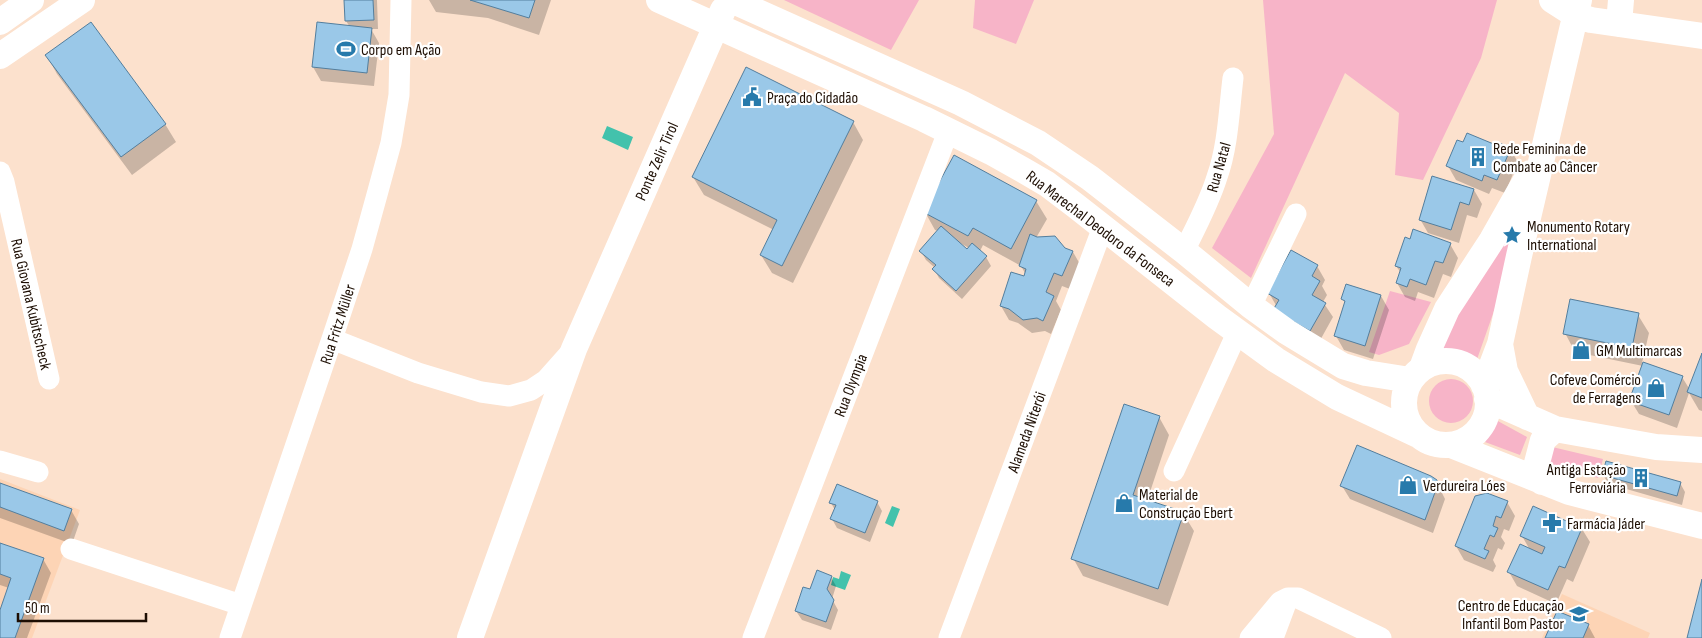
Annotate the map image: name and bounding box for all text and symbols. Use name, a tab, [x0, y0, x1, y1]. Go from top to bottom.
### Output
sports icon: Corpo em Ação	[335, 38, 357, 60]
place label: Corpo em Ação	[361, 41, 441, 60]
public building icon: Praça do Cidadão	[741, 86, 763, 108]
place label: Praça do Cidadão	[767, 89, 858, 108]
street label: Ponte Zelir Tirol	[632, 120, 683, 204]
street label: Rua Natal	[1203, 140, 1236, 195]
place label: Rede Feminina de Combate ao Câncer	[1493, 140, 1598, 177]
building icon: Rede Feminina de Combate ao Câncer	[1467, 146, 1489, 168]
street label: Rua Marechal Deodoro da Fonseca	[1022, 167, 1178, 291]
place label: Monumento Rotary International	[1527, 218, 1630, 255]
place icon: Monumento Rotary International	[1501, 224, 1523, 246]
street label: Rua Giovana Kubitscheck	[6, 237, 55, 372]
street label: Rua Fritz Müller	[317, 282, 360, 367]
shop icon: GM Multimarcas	[1570, 339, 1592, 361]
place label: GM Multimarcas	[1596, 342, 1682, 361]
street label: Rua Olympia	[831, 351, 872, 420]
place label: Cofeve Comércio de Ferragens	[1550, 371, 1641, 408]
shop icon: Cofeve Comércio de Ferragens	[1645, 377, 1667, 399]
street label: Alameda Niterói	[1004, 390, 1051, 476]
place label: Antiga Estação Ferroviária	[1546, 461, 1626, 498]
building icon: Antiga Estação Ferroviária	[1630, 467, 1652, 489]
shop icon: Verdureira Lóes	[1397, 474, 1419, 496]
place label: Verdureira Lóes	[1423, 477, 1505, 496]
place label: Material de Construção Ebert	[1139, 486, 1233, 523]
shop icon: Material de Construção Ebert	[1113, 492, 1135, 514]
pharmacy icon: Farmácia Jáder	[1541, 512, 1563, 534]
place label: Farmácia Jáder	[1567, 515, 1646, 534]
scale bar	[18, 590, 145, 622]
place label: Centro de Educação Infantil Bom Pastor	[1458, 597, 1564, 634]
text: 50 m	[25, 599, 50, 618]
school or university icon: Centro de Educação Infantil Bom Pastor	[1568, 603, 1590, 625]

